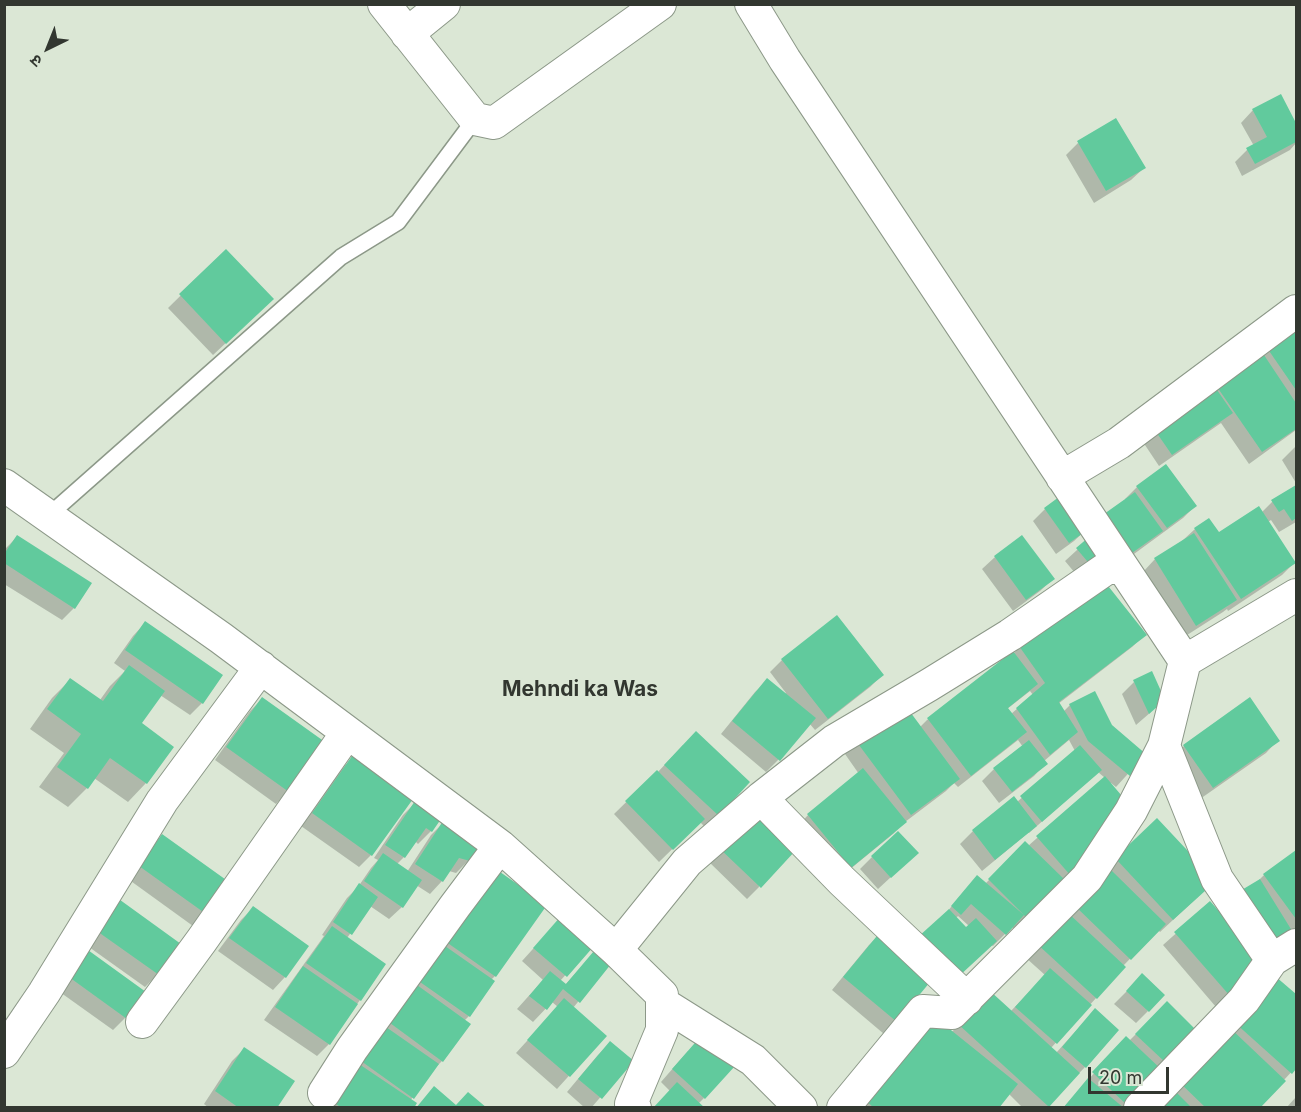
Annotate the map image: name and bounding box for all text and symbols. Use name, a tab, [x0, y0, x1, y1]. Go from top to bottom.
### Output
north arrow	[18, 18, 78, 78]
text: उ	[25, 51, 46, 72]
district label: Mehndi ka Was	[502, 677, 658, 703]
scale bar	[1091, 1055, 1172, 1093]
text: 20 m	[1099, 1067, 1142, 1088]

